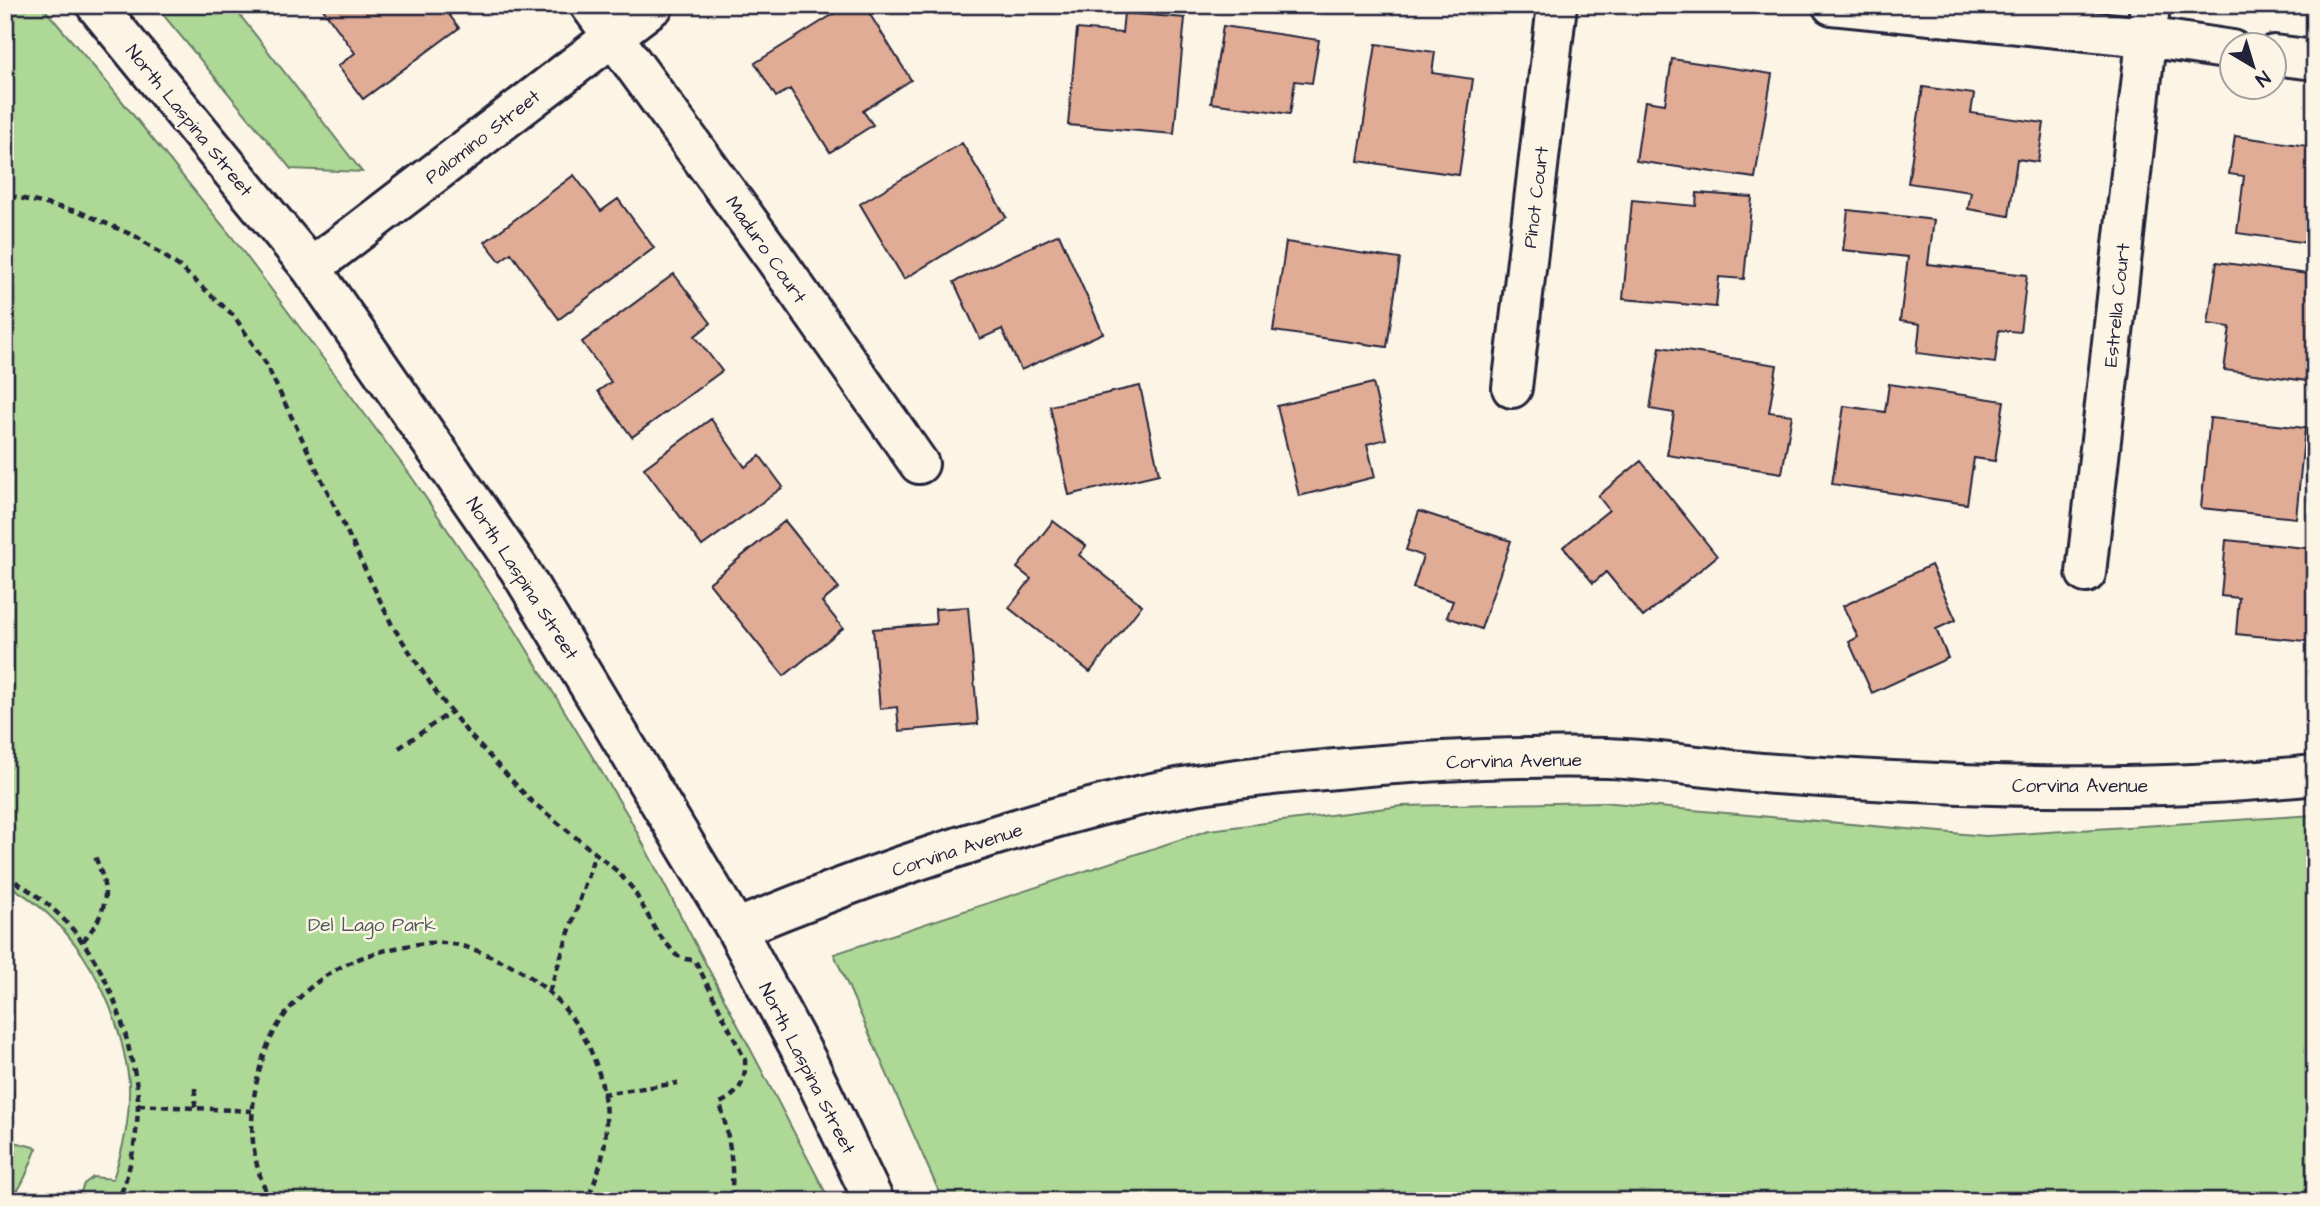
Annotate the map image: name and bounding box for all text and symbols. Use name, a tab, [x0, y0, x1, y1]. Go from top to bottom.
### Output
north arrow	[2218, 32, 2288, 102]
street label: North Laspina Street	[119, 39, 259, 203]
text: N	[2249, 64, 2276, 93]
street label: Palomino Street	[420, 83, 546, 191]
street label: Pinot Court	[1517, 144, 1556, 250]
street label: Maduro Court	[719, 191, 813, 309]
street label: Estrella Court	[2098, 242, 2137, 368]
street label: North Laspina Street	[459, 492, 585, 666]
street label: Corvina Avenue	[1446, 747, 1582, 776]
street label: Corvina Avenue	[2012, 773, 2148, 800]
street label: Corvina Avenue	[889, 817, 1026, 884]
park label: Del Lago Park	[308, 912, 436, 940]
street label: North Laspina Street	[752, 978, 862, 1159]

